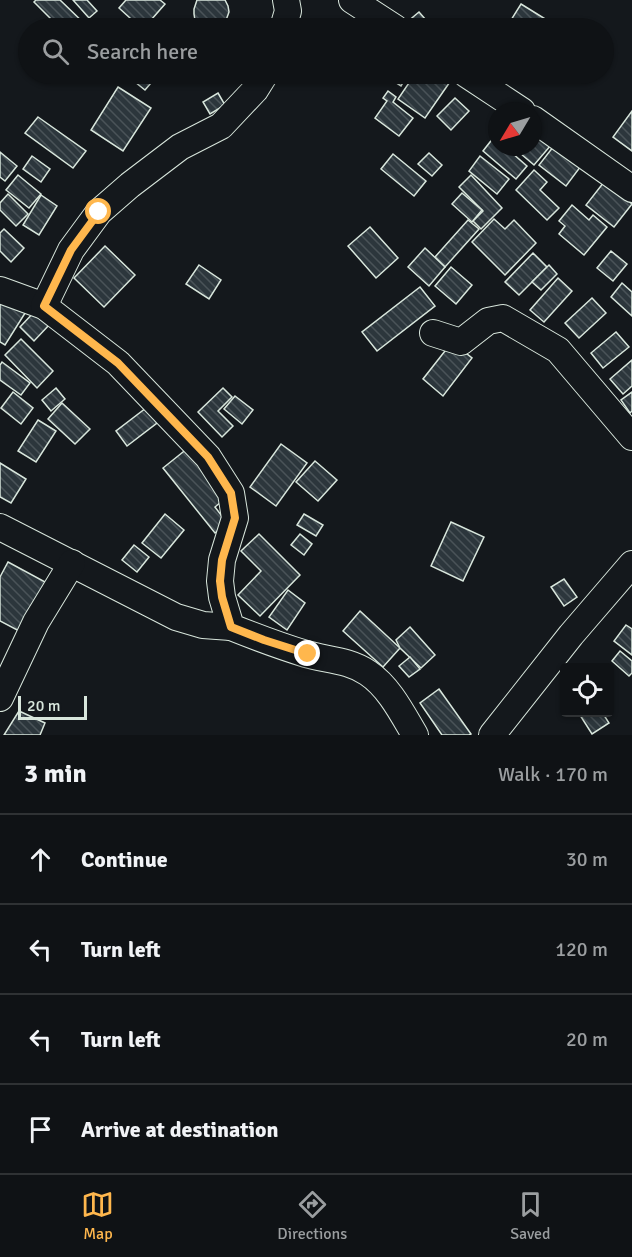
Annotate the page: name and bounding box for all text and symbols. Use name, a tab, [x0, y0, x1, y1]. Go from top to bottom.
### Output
search box	[18, 18, 614, 84]
icon: search	[39, 35, 72, 68]
text: Search here	[87, 38, 198, 65]
north arrow	[488, 102, 542, 156]
route start	[85, 198, 111, 224]
route end	[294, 640, 320, 666]
map controls	[560, 663, 614, 717]
button: locate	[560, 663, 614, 717]
scale bar	[18, 693, 87, 720]
text: 20 m	[27, 696, 61, 716]
text: 3 min	[24, 758, 87, 790]
text: Walk · 170 m	[498, 762, 608, 787]
icon: ahead	[24, 843, 57, 876]
text: Continue	[81, 846, 168, 873]
text: 30 m	[566, 847, 608, 872]
icon: left	[24, 933, 57, 966]
text: Turn left	[81, 936, 161, 963]
text: 120 m	[555, 937, 608, 962]
icon: left	[24, 1023, 57, 1056]
text: Turn left	[81, 1026, 161, 1053]
text: 20 m	[566, 1027, 608, 1052]
icon: arrive	[24, 1113, 57, 1146]
text: Arrive at destination	[81, 1116, 278, 1143]
tab: Map	[81, 1188, 114, 1244]
tab: Directions	[277, 1188, 347, 1244]
tab: Saved	[510, 1188, 551, 1244]

